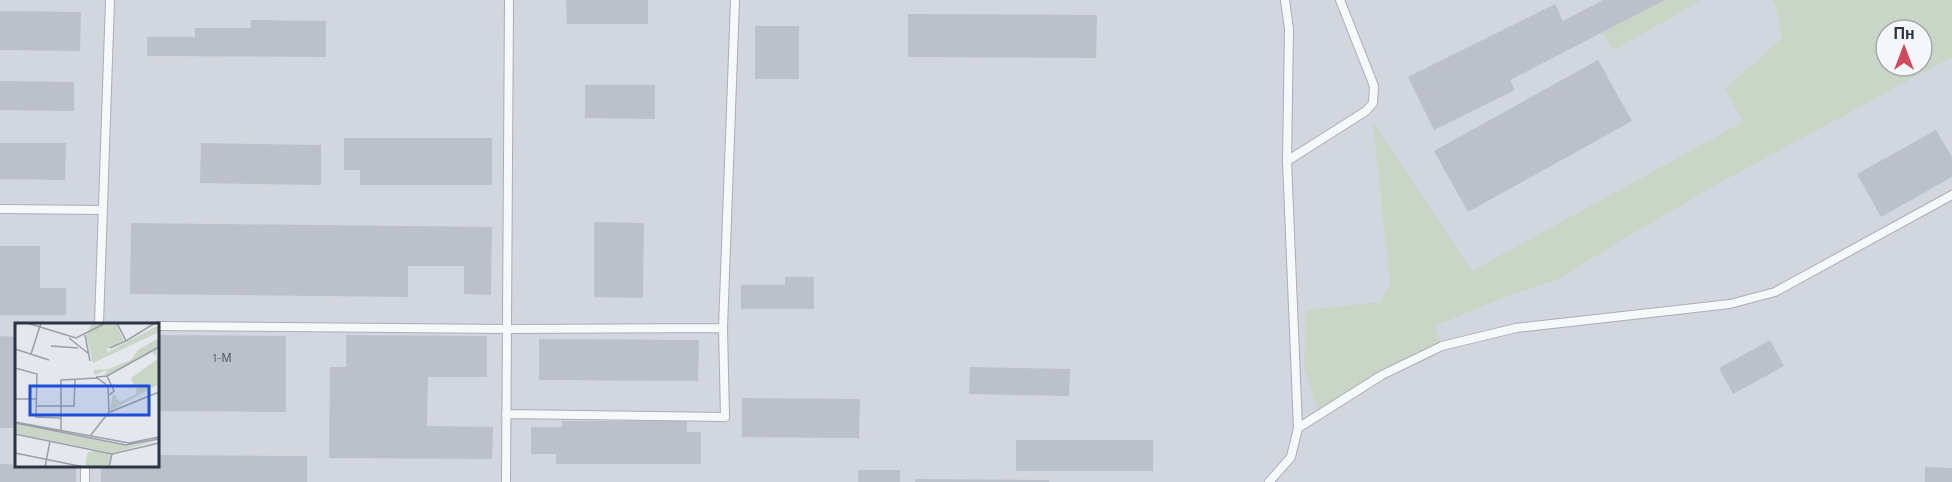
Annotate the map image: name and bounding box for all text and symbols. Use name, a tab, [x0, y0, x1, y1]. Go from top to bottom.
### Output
north arrow	[1874, 18, 1934, 78]
text: Пн	[1893, 23, 1915, 42]
inset map	[15, 323, 159, 467]
house number: 1-М	[213, 350, 231, 364]

